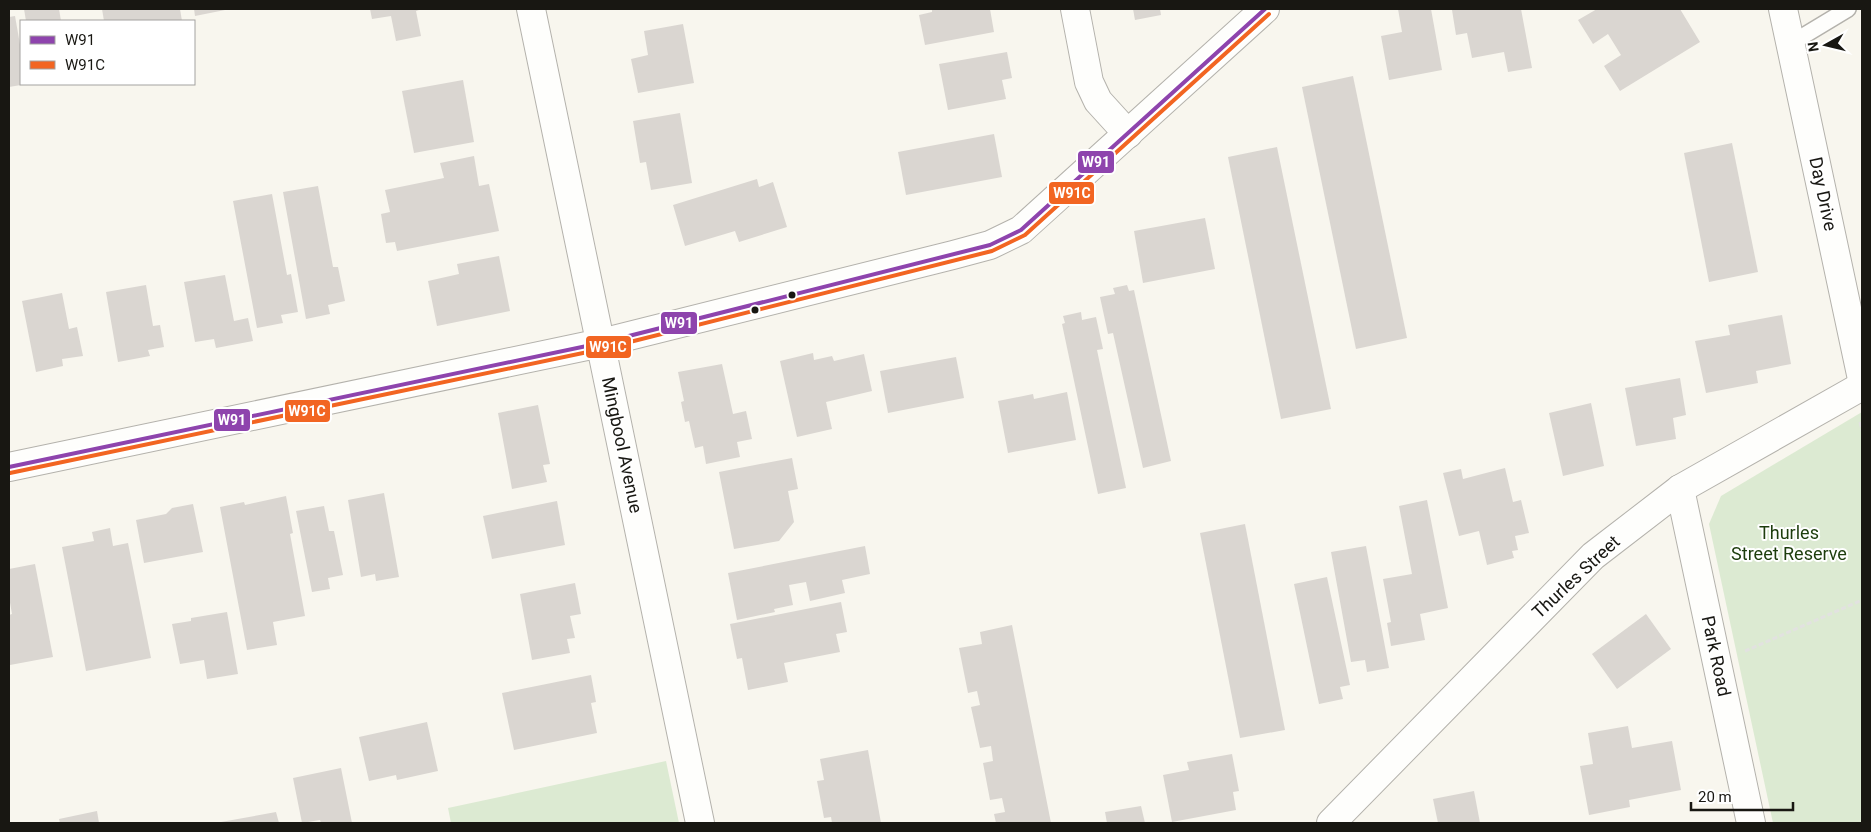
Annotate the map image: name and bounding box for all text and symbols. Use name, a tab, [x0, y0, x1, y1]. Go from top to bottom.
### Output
legend	[20, 20, 195, 85]
north arrow	[1801, 20, 1851, 70]
text: W91	[65, 31, 95, 49]
text: N	[1805, 41, 1822, 53]
text: W91C	[65, 56, 105, 74]
line badge: W91	[1077, 150, 1115, 174]
text: W91	[1082, 154, 1110, 170]
street label: Day Drive	[1805, 155, 1842, 233]
line badge: W91C	[1048, 181, 1095, 205]
text: W91C	[1053, 185, 1091, 201]
unlabelled marker	[787, 290, 797, 300]
unlabelled marker	[750, 305, 760, 315]
line badge: W91	[660, 311, 698, 335]
text: W91	[665, 315, 693, 331]
line badge: W91C	[585, 335, 632, 359]
text: W91C	[589, 339, 627, 355]
street label: Mingbool Avenue	[598, 375, 647, 515]
line badge: W91C	[284, 399, 331, 423]
text: W91C	[288, 403, 326, 419]
line badge: W91	[213, 408, 251, 432]
text: W91	[218, 412, 246, 428]
park label: Thurles Street Reserve	[1731, 522, 1847, 564]
street label: Thurles Street	[1528, 531, 1624, 622]
street label: Park Road	[1698, 614, 1735, 698]
scale bar	[1691, 780, 1794, 812]
text: 20 m	[1698, 788, 1732, 806]

